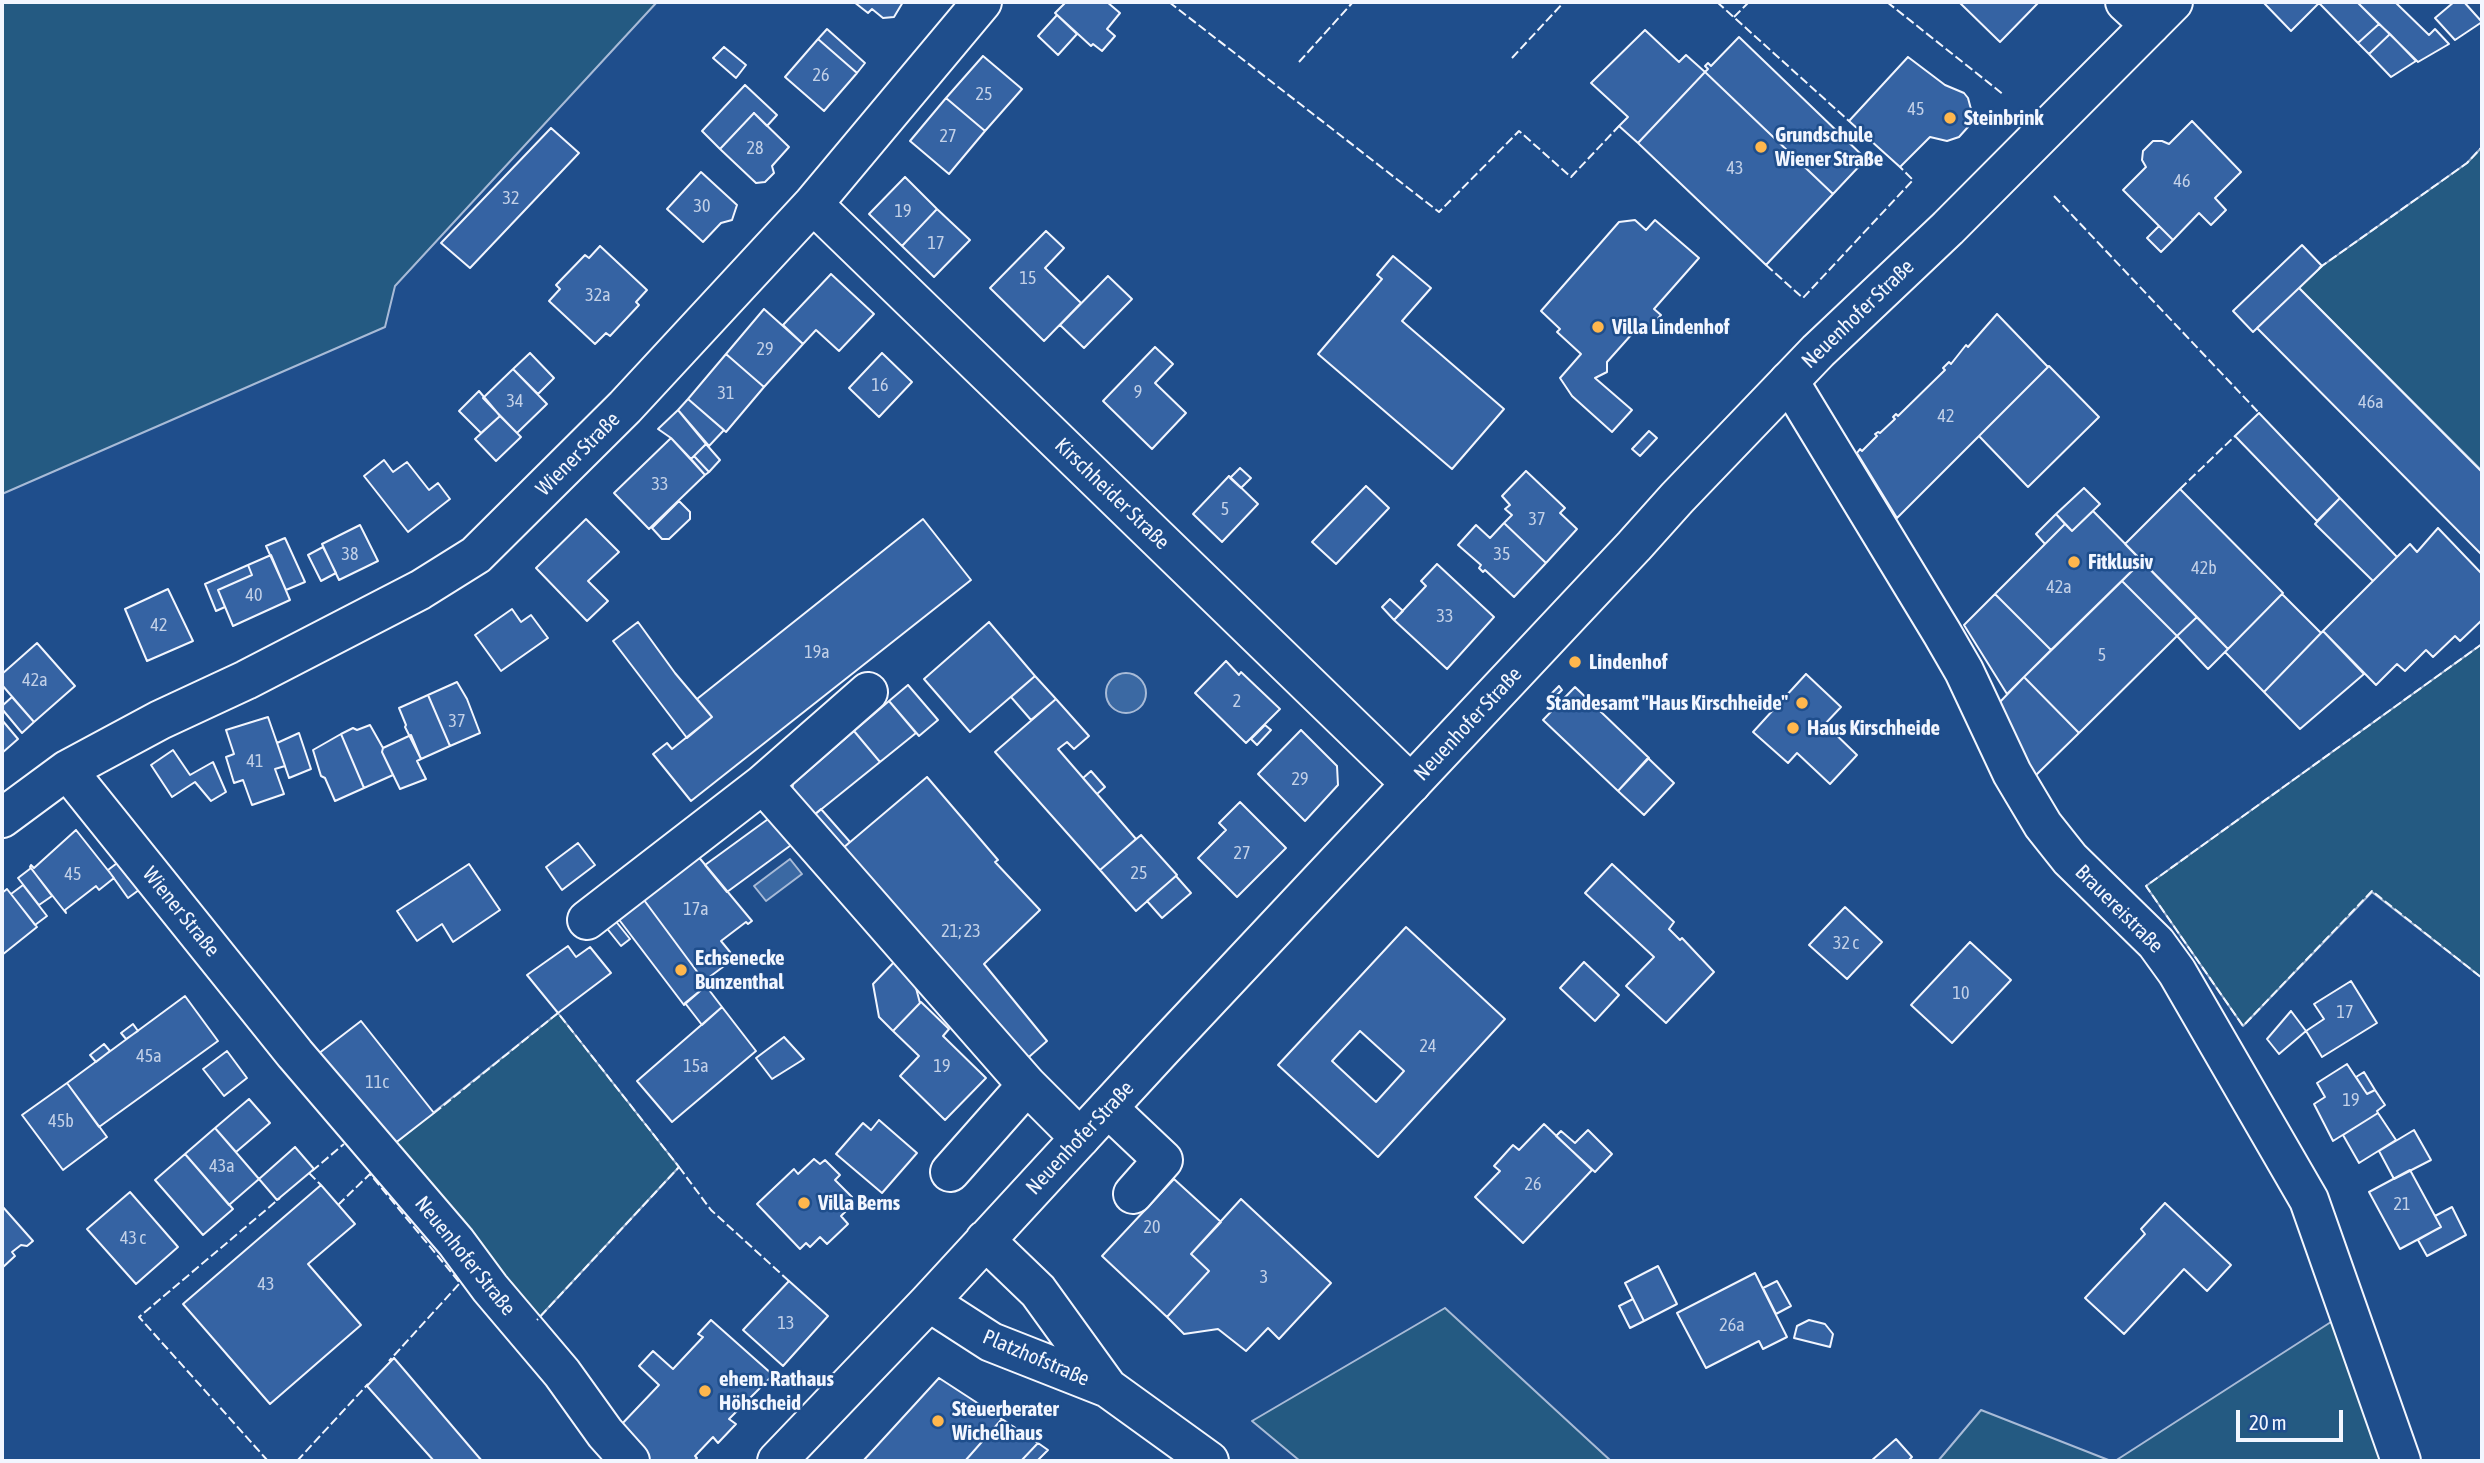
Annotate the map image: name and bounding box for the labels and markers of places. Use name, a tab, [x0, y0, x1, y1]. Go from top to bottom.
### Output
place label: Steinbrink	[1964, 105, 2044, 131]
marker: Steinbrink	[1942, 110, 1958, 126]
place label: Grundschule Wiener Straße	[1775, 122, 1883, 172]
marker: Grundschule Wiener Straße	[1753, 139, 1769, 155]
place label: Villa Lindenhof	[1612, 314, 1730, 340]
marker: Villa Lindenhof	[1590, 319, 1606, 335]
place label: Fitklusiv	[2088, 549, 2153, 575]
marker: Fitklusiv	[2066, 554, 2082, 570]
place label: Lindenhof	[1589, 649, 1668, 675]
marker: Lindenhof	[1567, 654, 1583, 670]
place label: Standesamt "Haus Kirschheide"	[1546, 690, 1788, 716]
marker: Standesamt "Haus Kirschheide"	[1794, 695, 1810, 711]
place label: Haus Kirschheide	[1807, 715, 1940, 741]
marker: Haus Kirschheide	[1785, 720, 1801, 736]
place label: Echsenecke Bunzenthal	[695, 945, 785, 995]
marker: Echsenecke Bunzenthal	[673, 962, 689, 978]
place label: Villa Berns	[818, 1190, 900, 1216]
marker: Villa Berns	[796, 1195, 812, 1211]
place label: ehem. Rathaus Höhscheid	[719, 1366, 834, 1416]
marker: ehem. Rathaus Höhscheid	[697, 1383, 713, 1399]
place label: Steuerberater Wichelhaus	[952, 1396, 1059, 1446]
marker: Steuerberater Wichelhaus	[930, 1413, 946, 1429]

